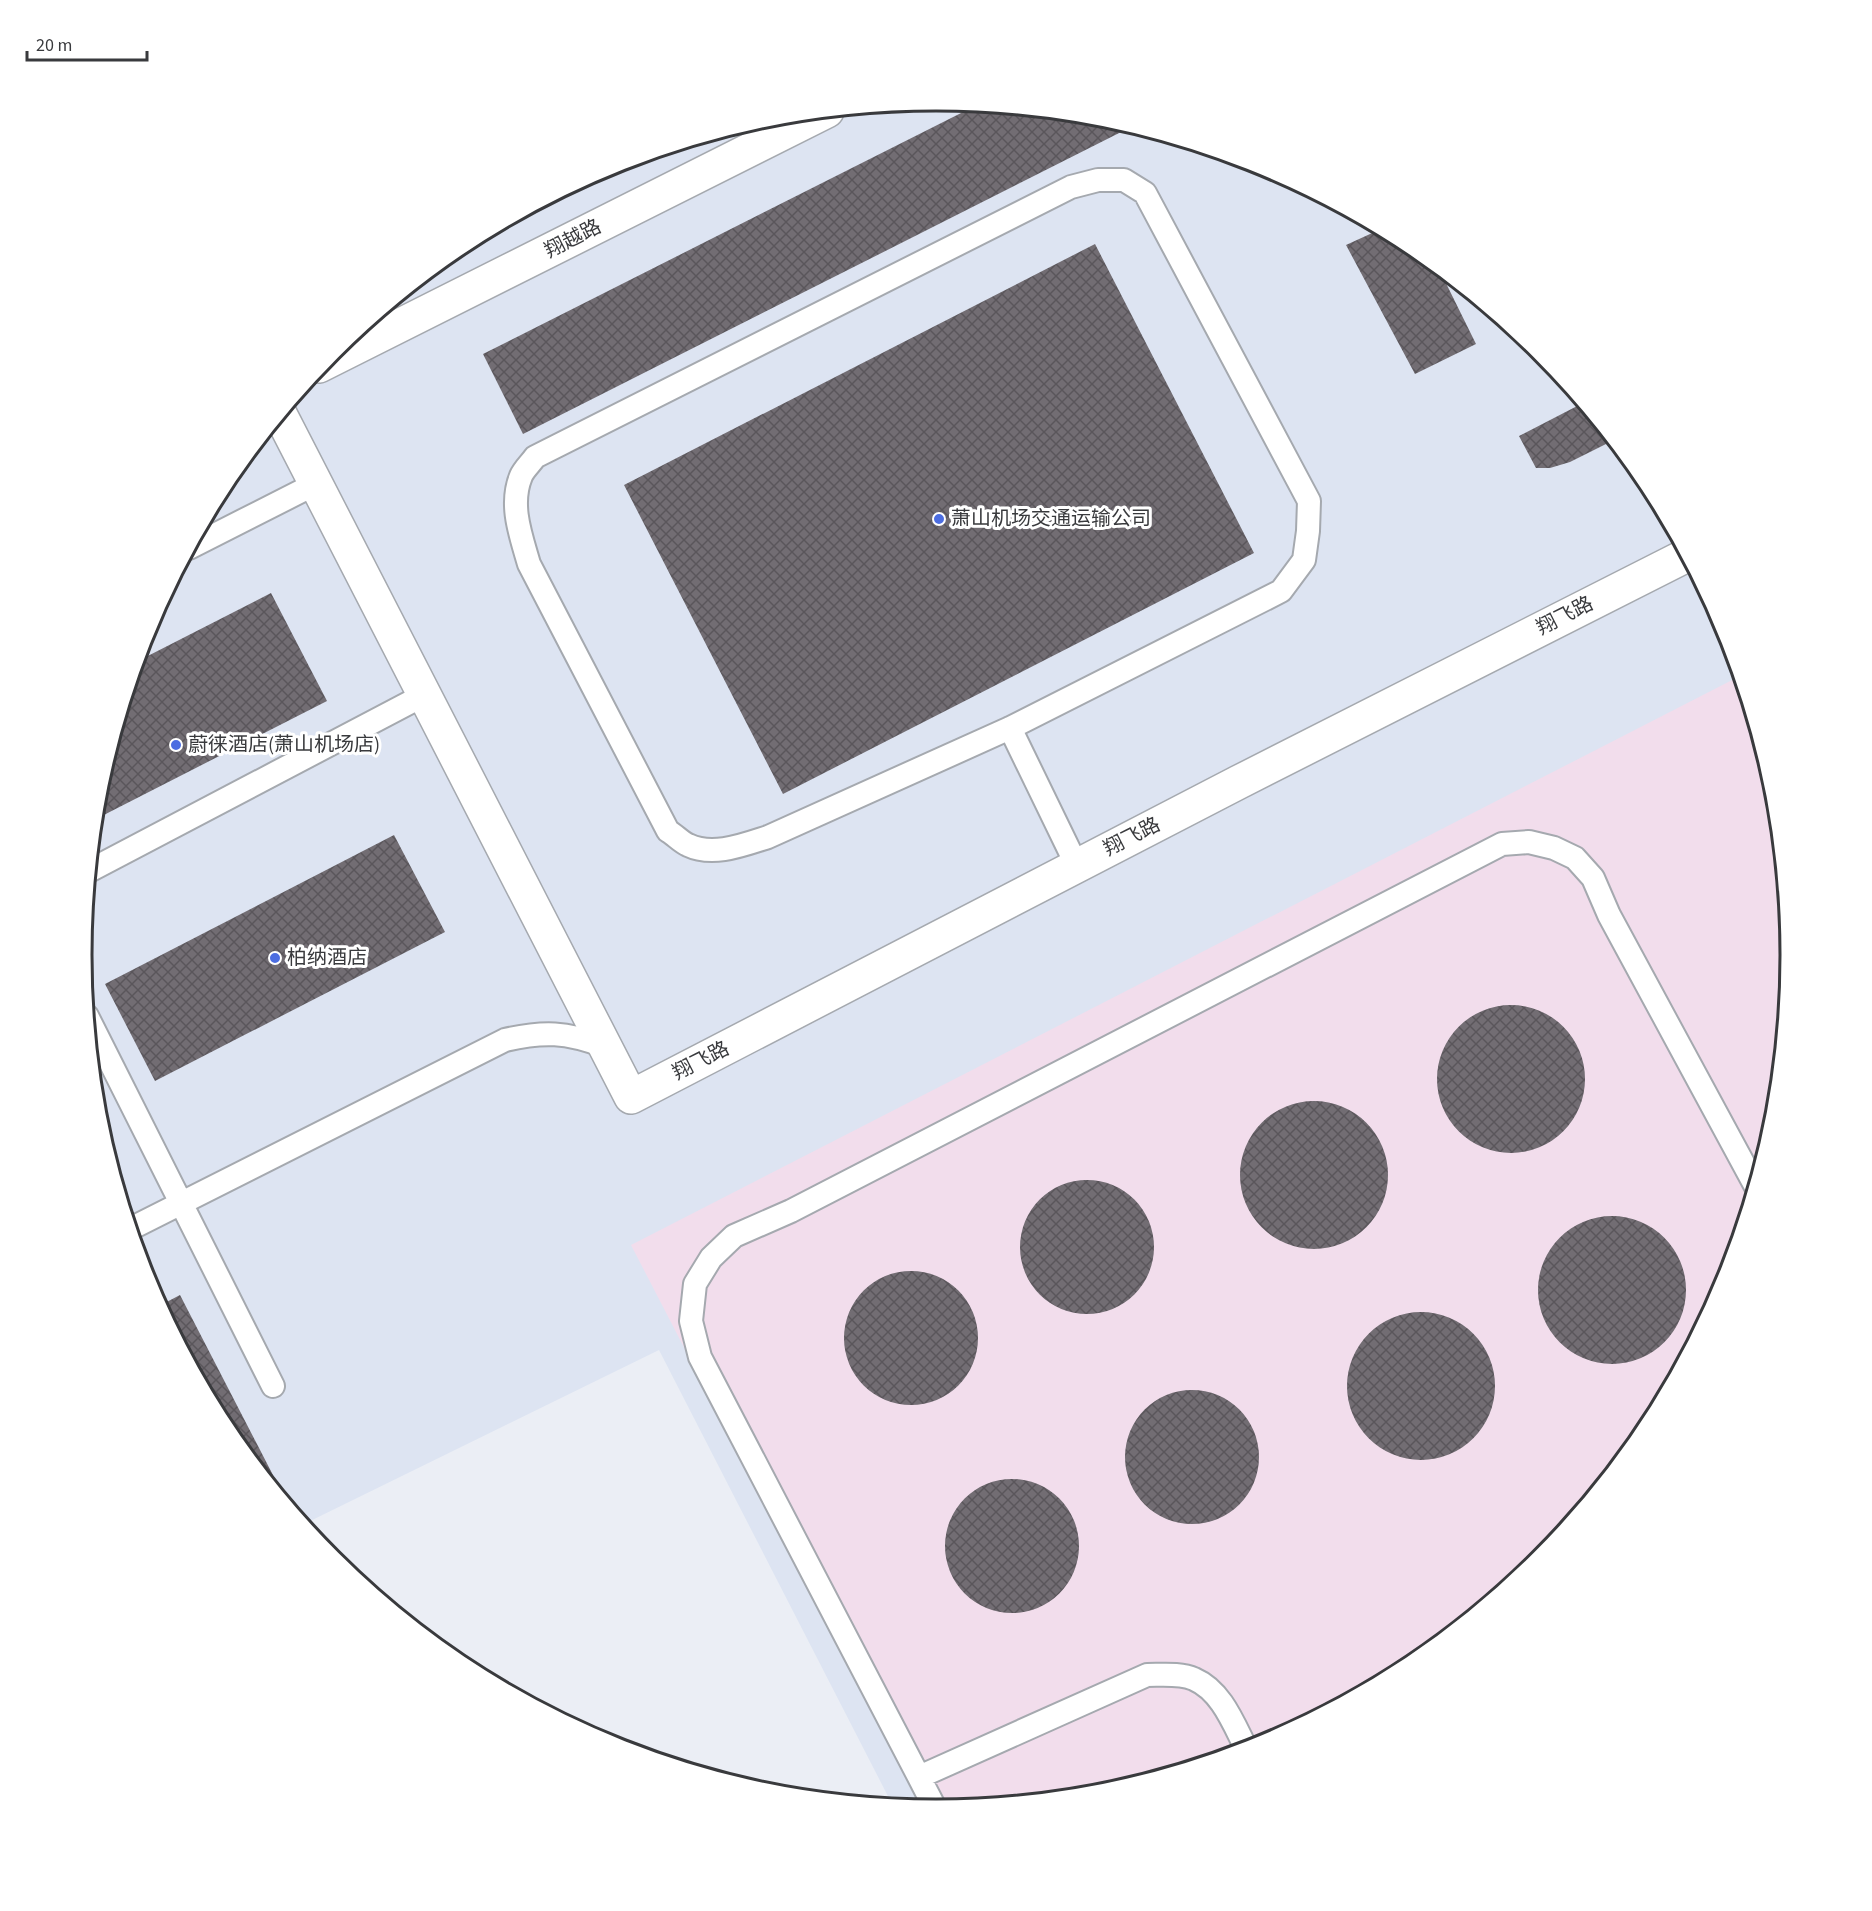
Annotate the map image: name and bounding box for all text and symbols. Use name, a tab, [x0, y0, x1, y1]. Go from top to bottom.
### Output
scale bar	[27, 24, 147, 62]
text: 20 m	[36, 33, 72, 58]
street label: 翔越路	[540, 213, 606, 265]
place label: 萧山机场交通运输公司	[951, 505, 1151, 533]
marker: 萧山机场交通运输公司	[932, 512, 946, 526]
street label: 翔飞路	[1532, 590, 1598, 642]
place label: 蔚徕酒店(萧山机场店)	[188, 731, 380, 759]
marker: 蔚徕酒店(萧山机场店)	[169, 738, 183, 752]
street label: 翔飞路	[1099, 811, 1165, 863]
place label: 柏纳酒店	[287, 944, 367, 972]
marker: 柏纳酒店	[268, 951, 282, 965]
street label: 翔飞路	[668, 1035, 734, 1087]

